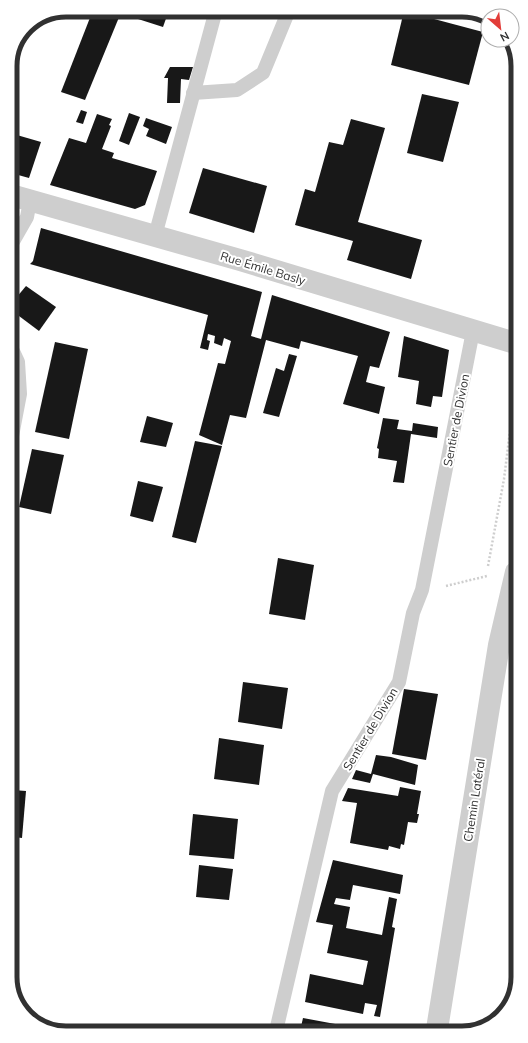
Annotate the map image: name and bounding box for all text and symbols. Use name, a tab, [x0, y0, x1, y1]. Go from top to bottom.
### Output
north arrow	[480, 8, 520, 48]
text: N	[498, 29, 512, 45]
street label: Rue Émile Basly	[219, 248, 308, 288]
street label: Sentier de Divion	[440, 372, 472, 468]
street label: Sentier de Divion	[339, 685, 401, 773]
street label: Chemin Latéral	[460, 757, 488, 843]

